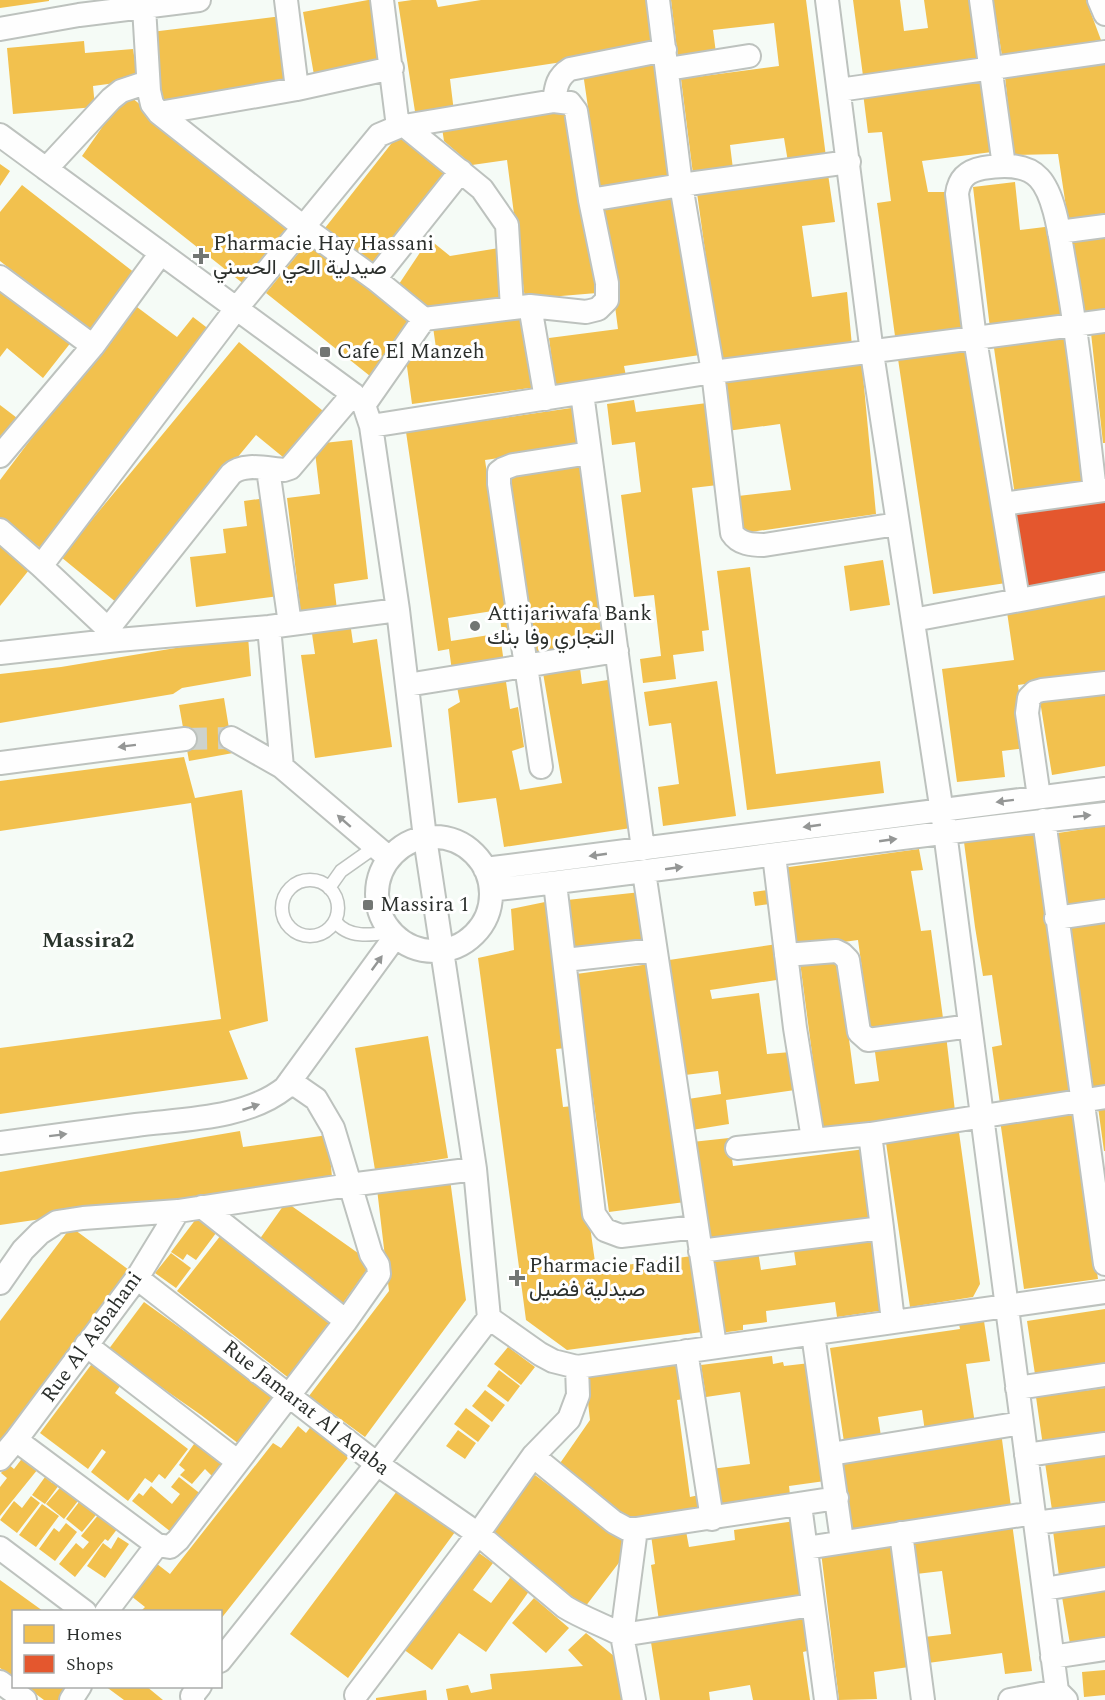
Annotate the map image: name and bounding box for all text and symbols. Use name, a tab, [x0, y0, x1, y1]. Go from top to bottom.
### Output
place label: Pharmacie Hay Hassani صيدلية الحي الحسني	[213, 228, 434, 284]
marker: Pharmacie Hay Hassani صيدلية الحي الحسني	[194, 249, 208, 263]
place label: Cafe El Manzeh	[337, 336, 485, 368]
marker: Cafe El Manzeh	[318, 345, 332, 359]
place label: Attijariwafa Bank التجاري وفا بنك	[487, 598, 652, 654]
marker: Attijariwafa Bank التجاري وفا بنك	[468, 619, 482, 633]
one-way arrow	[117, 742, 136, 751]
one-way arrow	[996, 796, 1015, 805]
one-way arrow	[1072, 811, 1091, 821]
one-way arrow	[336, 814, 352, 827]
one-way arrow	[802, 821, 821, 831]
one-way arrow	[879, 835, 898, 844]
one-way arrow	[588, 850, 607, 859]
one-way arrow	[665, 864, 684, 873]
place label: Massira 1	[380, 889, 469, 921]
marker: Massira 1	[361, 898, 375, 912]
district label: Massira2	[42, 924, 134, 957]
one-way arrow	[371, 955, 383, 971]
one-way arrow	[242, 1102, 260, 1111]
one-way arrow	[49, 1131, 68, 1140]
place label: Pharmacie Fadil صيدلية فضيل	[529, 1250, 681, 1306]
street label: Rue Al Asbahani	[33, 1265, 151, 1409]
marker: Pharmacie Fadil صيدلية فضيل	[510, 1271, 524, 1285]
street label: Rue Jamarat Al Aqaba	[215, 1332, 397, 1484]
legend	[12, 1610, 222, 1688]
text: Homes	[66, 1621, 122, 1648]
text: Shops	[66, 1651, 114, 1678]

